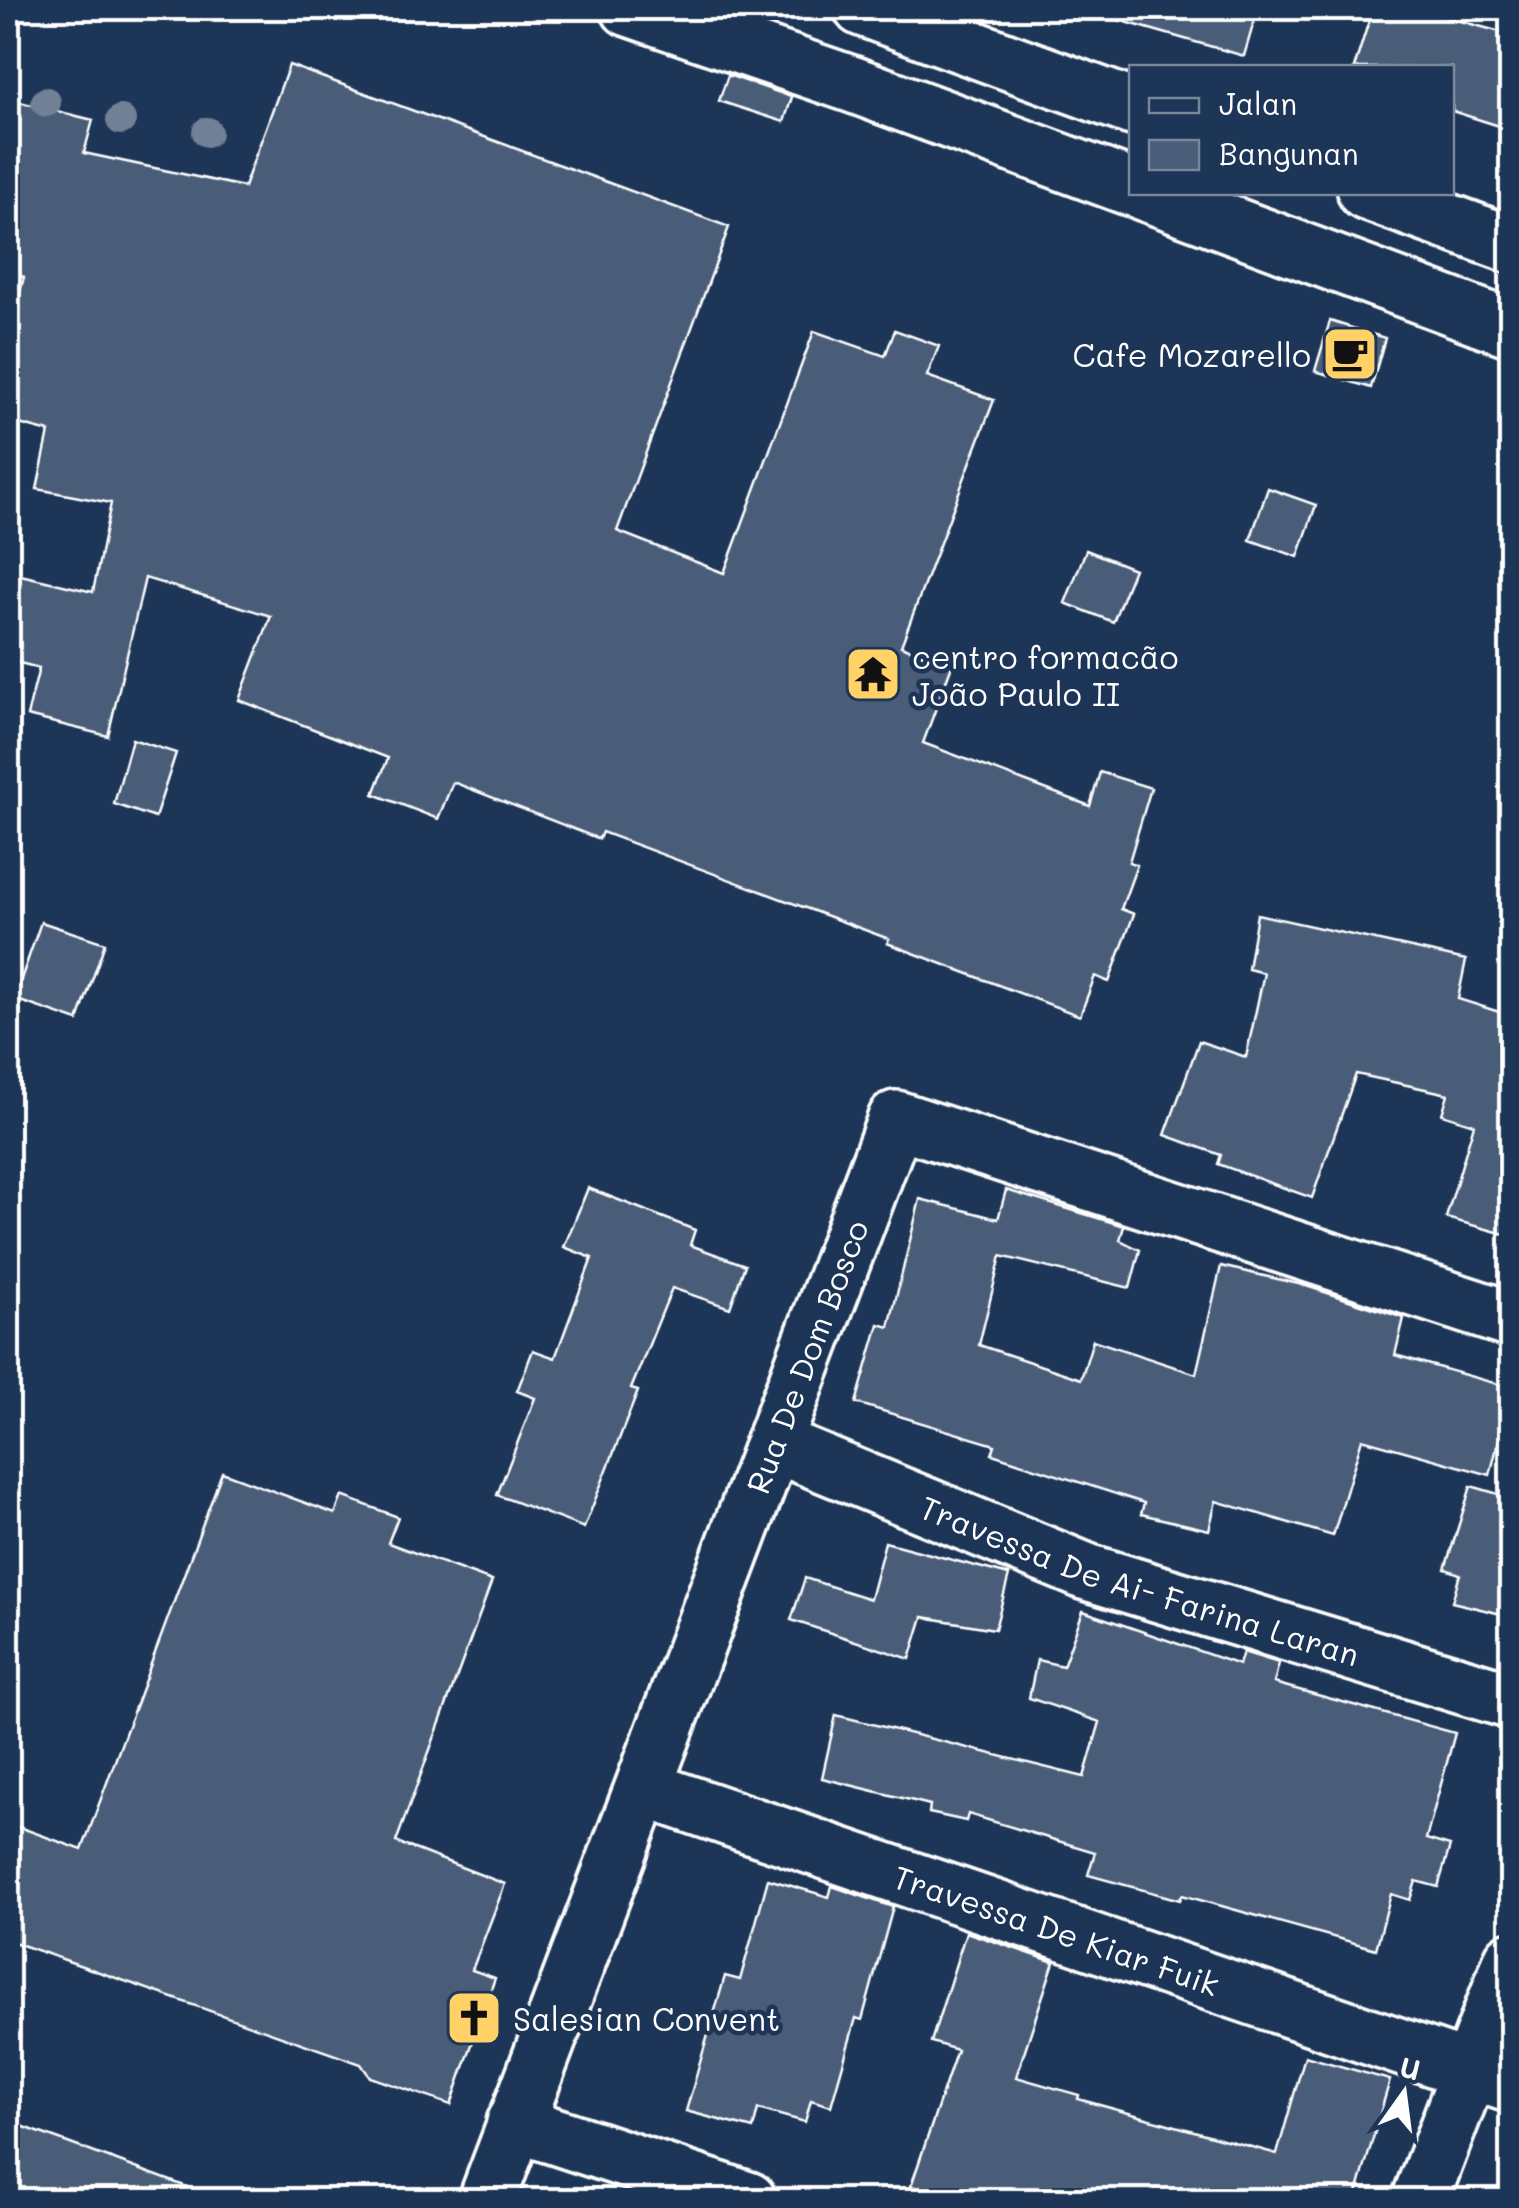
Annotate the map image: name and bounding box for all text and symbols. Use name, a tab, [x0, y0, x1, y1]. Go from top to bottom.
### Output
legend	[1129, 65, 1454, 195]
text: Jalan	[1219, 83, 1297, 123]
text: Bangunan	[1219, 133, 1359, 173]
cafe icon: Cafe Mozarello	[1320, 324, 1380, 384]
place label: Cafe Mozarello	[1073, 333, 1311, 375]
place label: centro formacão João Paulo II	[912, 635, 1178, 714]
temple icon: centro formacão João Paulo II	[843, 644, 903, 704]
street label: Rua De Dom Bosco	[735, 1214, 877, 1499]
street label: Travessa De Ai- Farina Laran	[914, 1485, 1365, 1674]
street label: Travessa De Kiar Fuik	[888, 1854, 1225, 2005]
church icon: Salesian Convent	[444, 1988, 504, 2048]
place label: Salesian Convent	[513, 1997, 780, 2039]
north arrow	[1354, 2043, 1454, 2143]
text: U	[1396, 2048, 1424, 2088]

